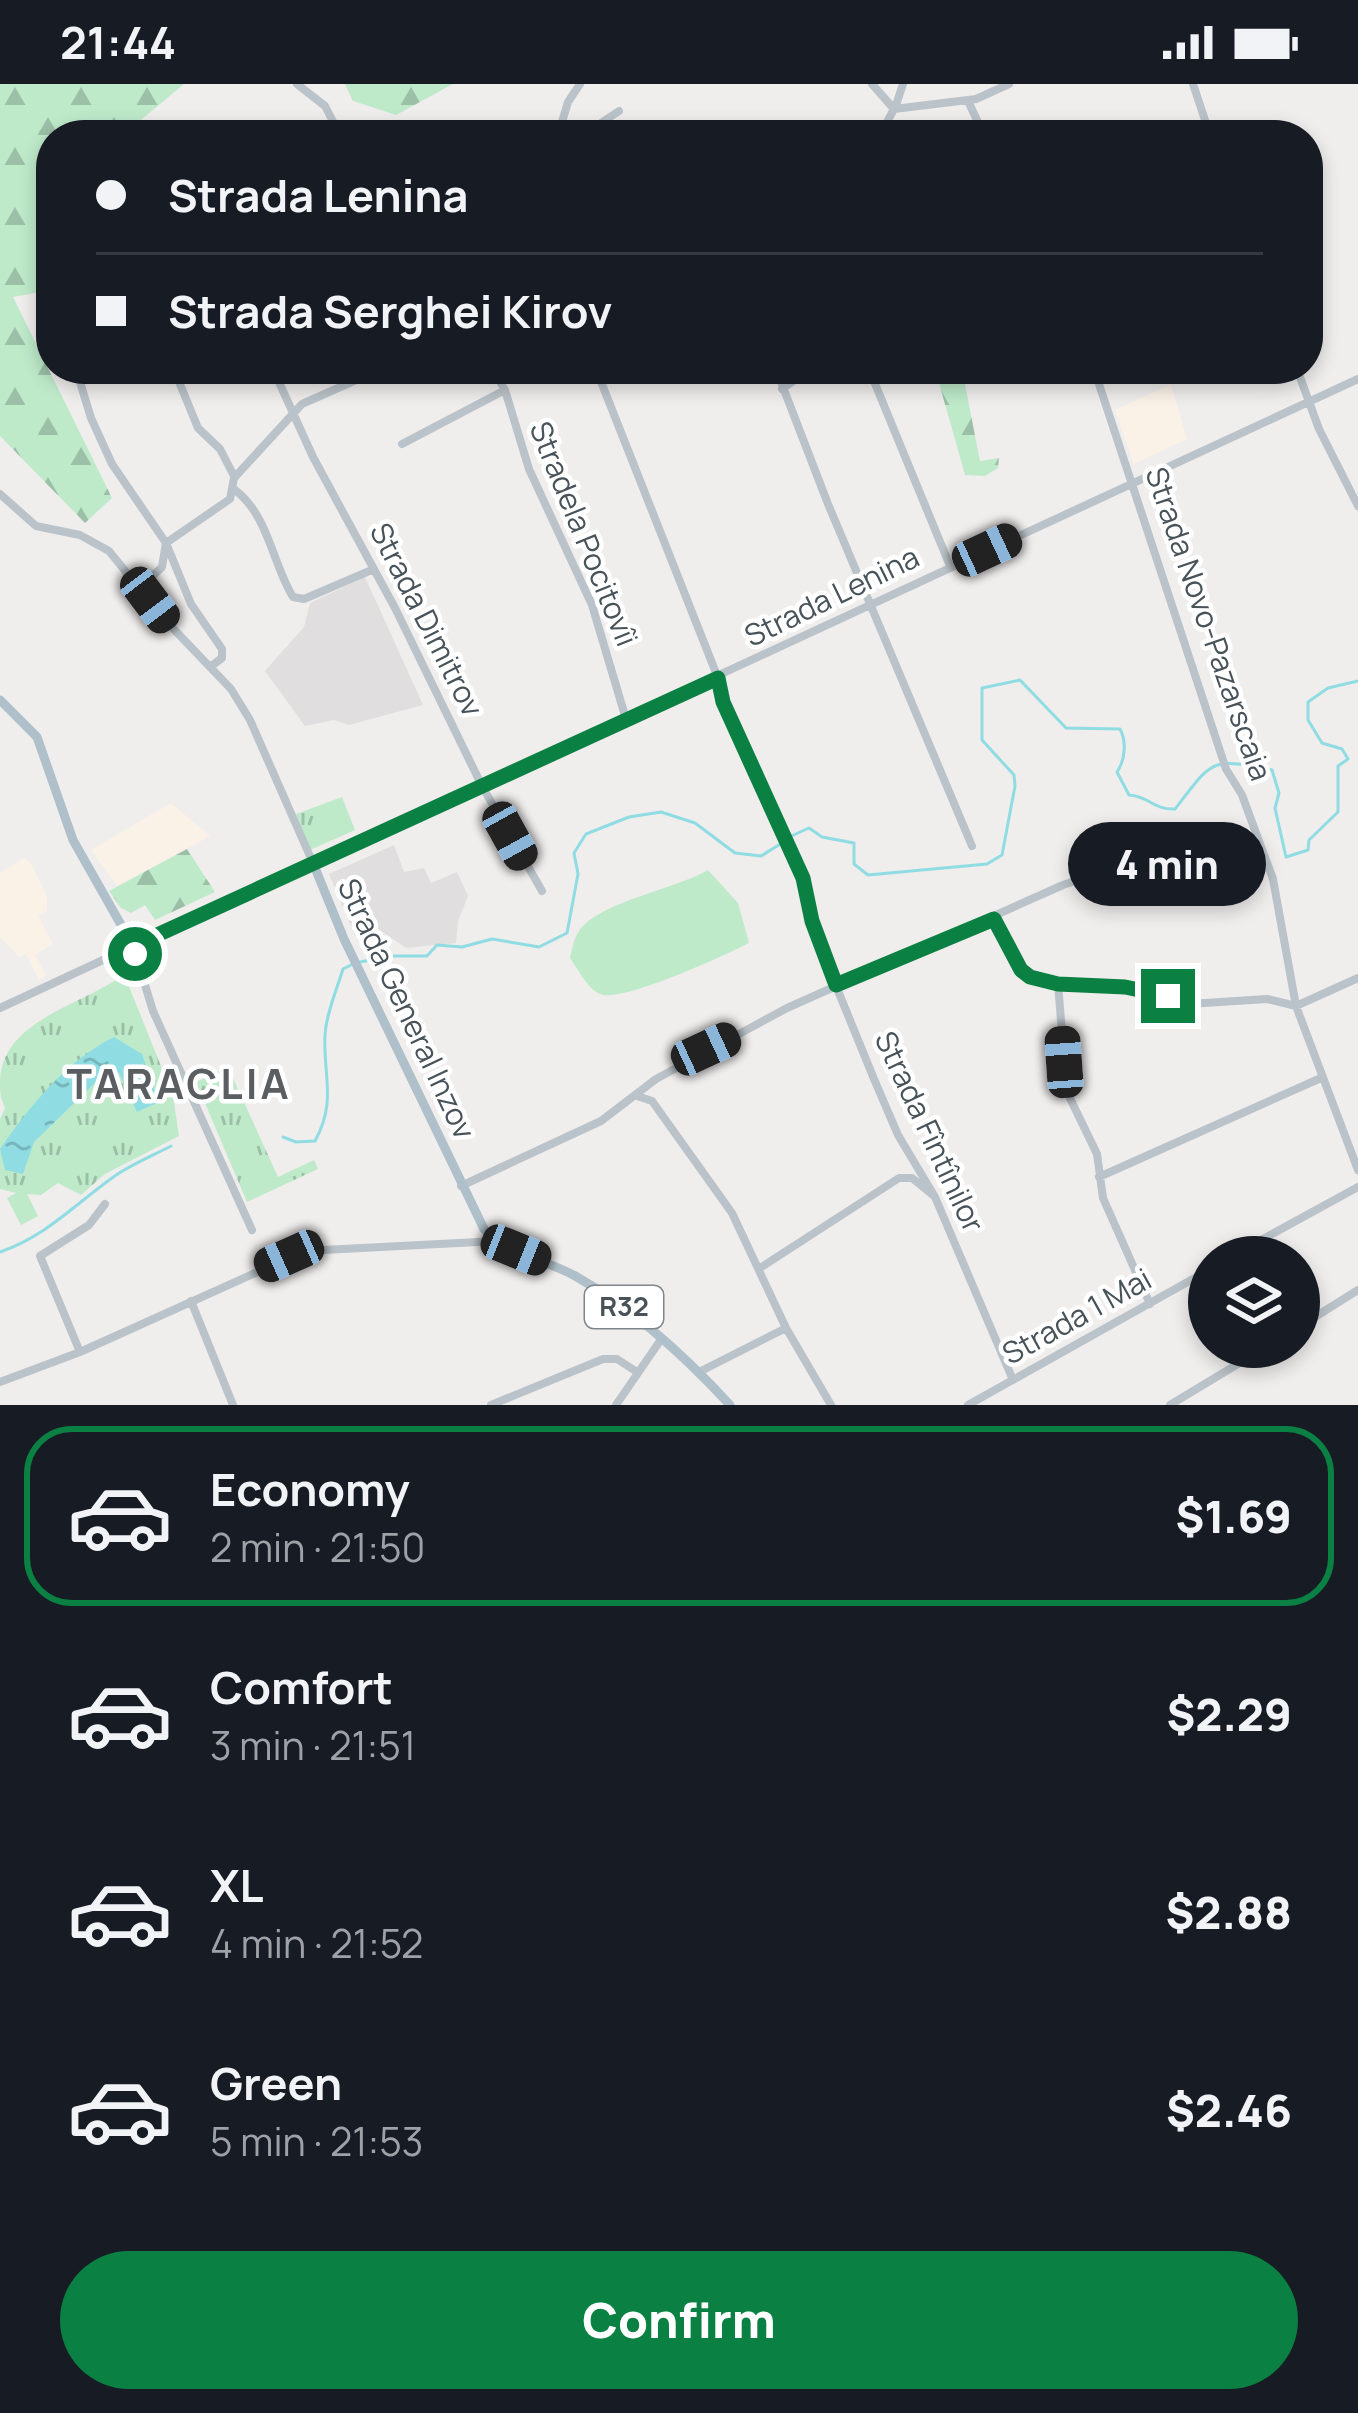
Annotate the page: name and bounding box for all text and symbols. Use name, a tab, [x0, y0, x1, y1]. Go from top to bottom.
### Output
text: 21:44	[60, 11, 176, 73]
text: Strada Lenina	[168, 164, 468, 226]
text: Strada Serghei Kirov	[168, 280, 612, 342]
street label: Stradela Pocitovîi	[521, 415, 648, 652]
street label: Strada Novo-Pazarscaia	[1136, 461, 1282, 786]
street label: Strada Dimitrov	[361, 515, 494, 723]
car	[947, 518, 1027, 582]
street label: Strada Lenina	[737, 536, 926, 656]
car	[114, 560, 186, 640]
car	[477, 796, 543, 876]
callout: 4 min	[1069, 822, 1267, 906]
text: 4 min	[1115, 837, 1219, 891]
street label: Strada General Inzov	[329, 871, 486, 1145]
route start	[108, 927, 162, 981]
route end	[1141, 969, 1195, 1023]
car	[666, 1017, 746, 1081]
street label: Strada Fîntînilor	[866, 1024, 995, 1239]
car	[1044, 1025, 1084, 1099]
district label: TARACLIA	[66, 1054, 292, 1112]
car	[476, 1220, 556, 1280]
car	[249, 1225, 329, 1287]
map controls	[1188, 1236, 1320, 1368]
button: layers	[1188, 1236, 1320, 1368]
street label: Strada 1 Mai	[994, 1258, 1158, 1373]
road number: R32	[585, 1286, 663, 1328]
text: Economy	[210, 1458, 410, 1520]
icon: car	[66, 1462, 174, 1570]
text: $1.69	[1175, 1485, 1292, 1547]
text: 2 min · 21:50	[210, 1520, 425, 1574]
text: Comfort	[210, 1656, 393, 1718]
icon: car	[66, 1660, 174, 1768]
text: $2.29	[1166, 1683, 1292, 1745]
text: 3 min · 21:51	[210, 1718, 416, 1772]
text: XL	[210, 1854, 264, 1916]
icon: car	[66, 1858, 174, 1966]
text: $2.88	[1166, 1881, 1292, 1943]
text: 4 min · 21:52	[210, 1916, 423, 1970]
text: Green	[210, 2052, 342, 2114]
icon: car	[66, 2056, 174, 2164]
text: $2.46	[1166, 2079, 1292, 2141]
text: 5 min · 21:53	[210, 2114, 423, 2168]
button: Confirm	[60, 2251, 1298, 2389]

